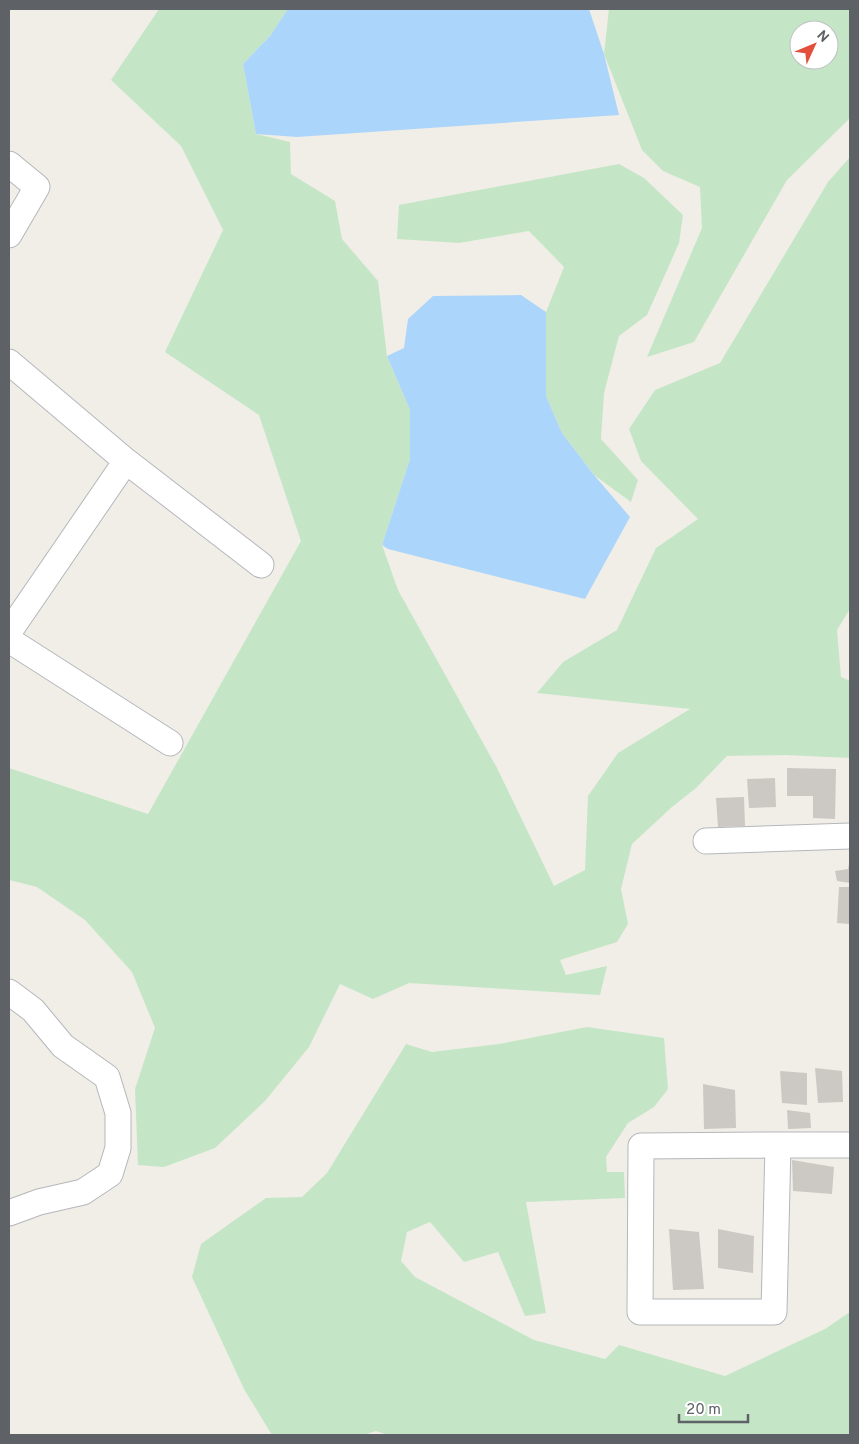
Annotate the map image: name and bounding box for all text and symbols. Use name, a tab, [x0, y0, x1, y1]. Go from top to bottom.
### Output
north arrow	[789, 20, 839, 70]
text: N	[813, 27, 832, 47]
scale bar	[679, 1392, 748, 1424]
text: 20 m	[686, 1401, 721, 1420]

